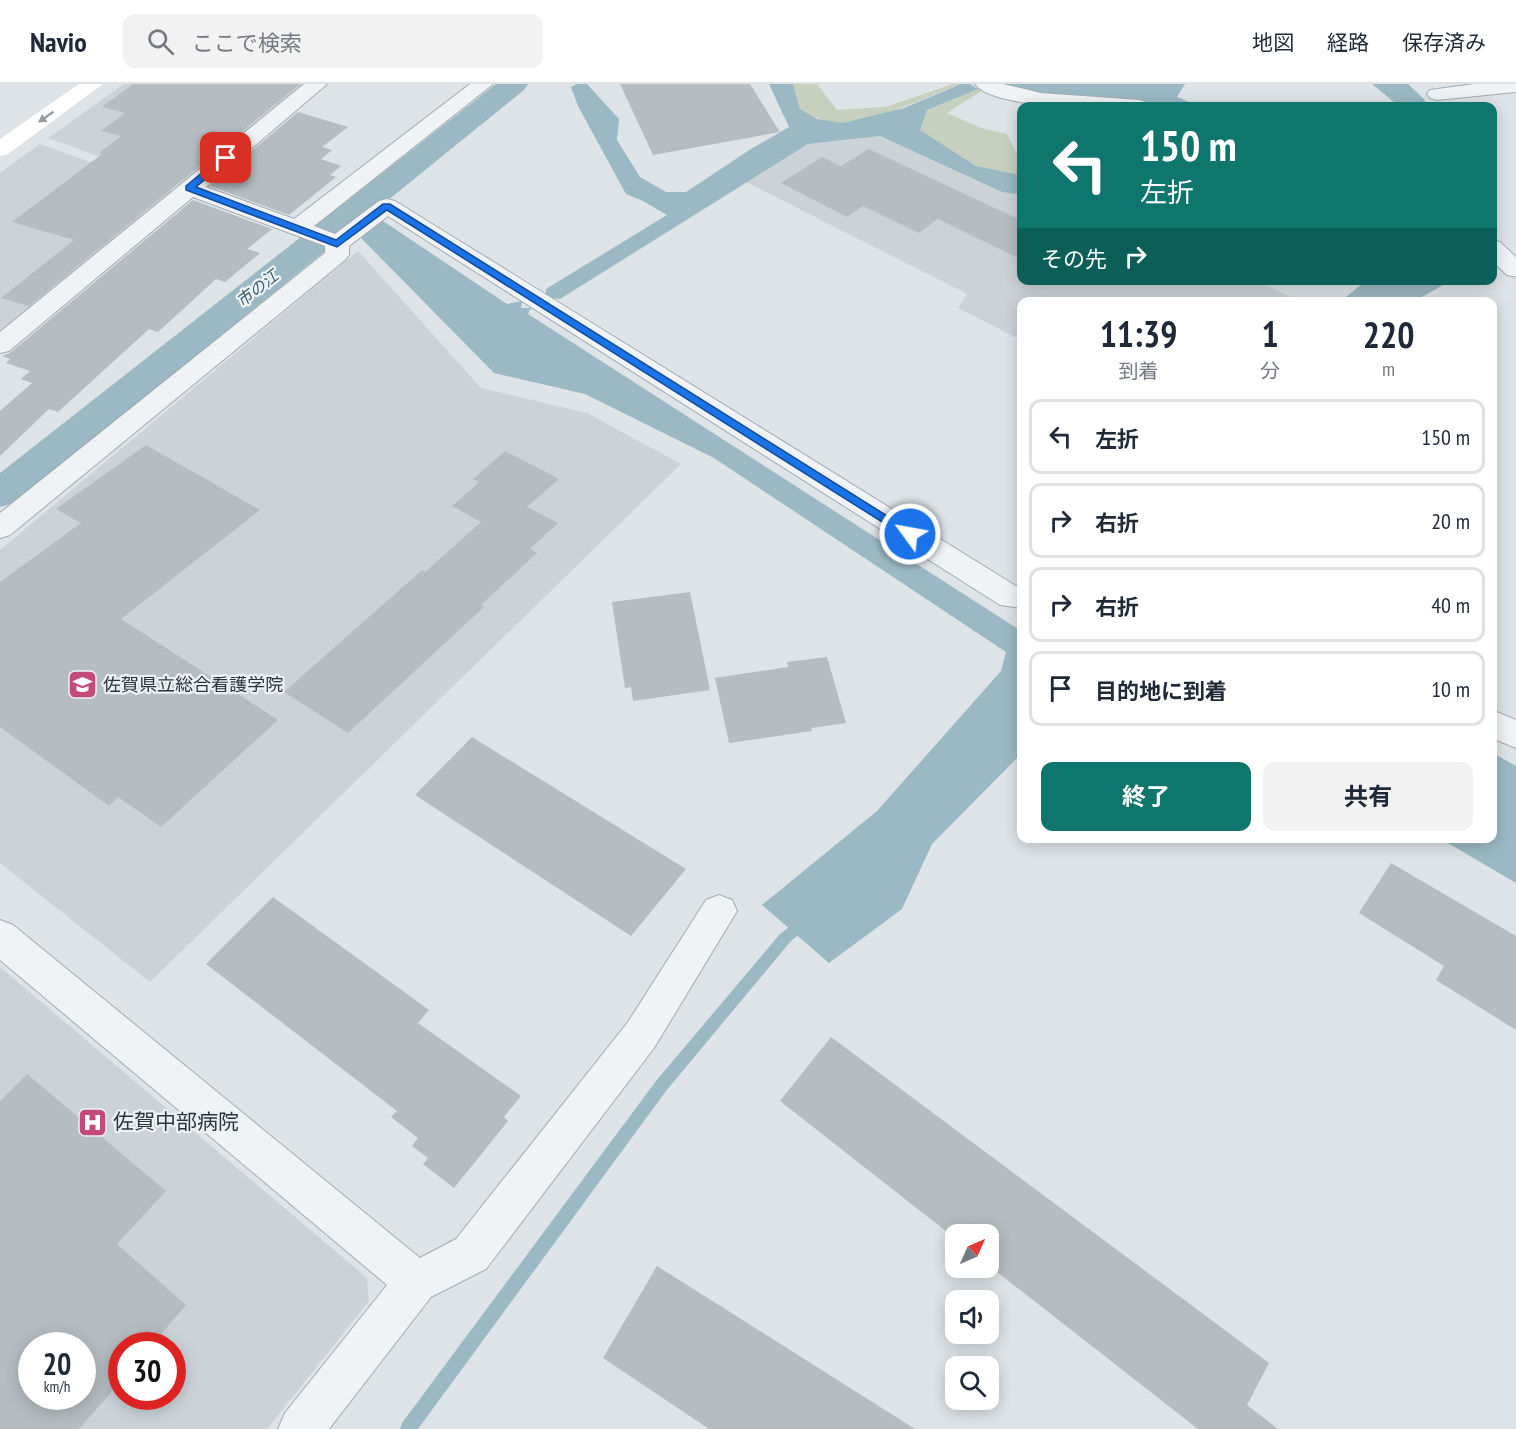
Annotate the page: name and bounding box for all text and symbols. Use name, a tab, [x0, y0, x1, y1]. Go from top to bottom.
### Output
search box	[123, 14, 543, 68]
text: Navio	[30, 23, 87, 60]
icon: search	[144, 25, 177, 58]
text: ここで検索	[192, 29, 302, 57]
text: 地図	[1252, 29, 1294, 56]
text: 経路	[1327, 29, 1369, 56]
text: 保存済み	[1402, 29, 1486, 56]
one-way arrow	[39, 111, 55, 123]
text: 150 m	[1140, 118, 1237, 173]
icon: left	[1041, 126, 1119, 204]
pin	[200, 132, 251, 183]
icon: arrive	[209, 141, 242, 174]
text: 左折	[1140, 175, 1194, 209]
icon: right	[1119, 240, 1152, 273]
text: その先	[1041, 245, 1107, 273]
water label: 市の江	[232, 264, 284, 311]
text: 11:39	[1100, 310, 1178, 357]
text: 1	[1262, 310, 1279, 357]
text: 220	[1363, 311, 1414, 358]
text: m	[1382, 356, 1395, 382]
text: 到着	[1119, 358, 1159, 384]
text: 分	[1260, 358, 1280, 384]
icon: left	[1044, 420, 1077, 453]
text: 150 m	[1421, 423, 1470, 451]
text: 左折	[1095, 425, 1139, 453]
position arrow	[878, 502, 942, 566]
icon: right	[1044, 504, 1077, 537]
text: 20 m	[1431, 507, 1470, 535]
text: 右折	[1095, 509, 1139, 537]
icon: right	[1044, 588, 1077, 621]
text: 40 m	[1431, 591, 1470, 619]
text: 右折	[1095, 593, 1139, 621]
school or university icon: 佐賀県立総合看護学院	[66, 669, 98, 701]
icon: arrive	[1044, 672, 1077, 705]
place label: 佐賀県立総合看護学院	[103, 673, 283, 696]
text: 10 m	[1431, 675, 1470, 703]
text: 目的地に到着	[1095, 677, 1227, 705]
button: 終了	[1041, 762, 1251, 831]
button: 共有	[1263, 762, 1473, 831]
hospital icon: 佐賀中部病院	[76, 1106, 108, 1138]
place label: 佐賀中部病院	[113, 1108, 239, 1135]
north arrow	[945, 1224, 999, 1278]
map controls	[945, 1224, 999, 1410]
button: sound	[945, 1290, 999, 1344]
speed limit sign: 30	[108, 1332, 186, 1410]
text: 20	[43, 1344, 71, 1383]
button: search	[945, 1356, 999, 1410]
text: km/h	[44, 1377, 70, 1396]

